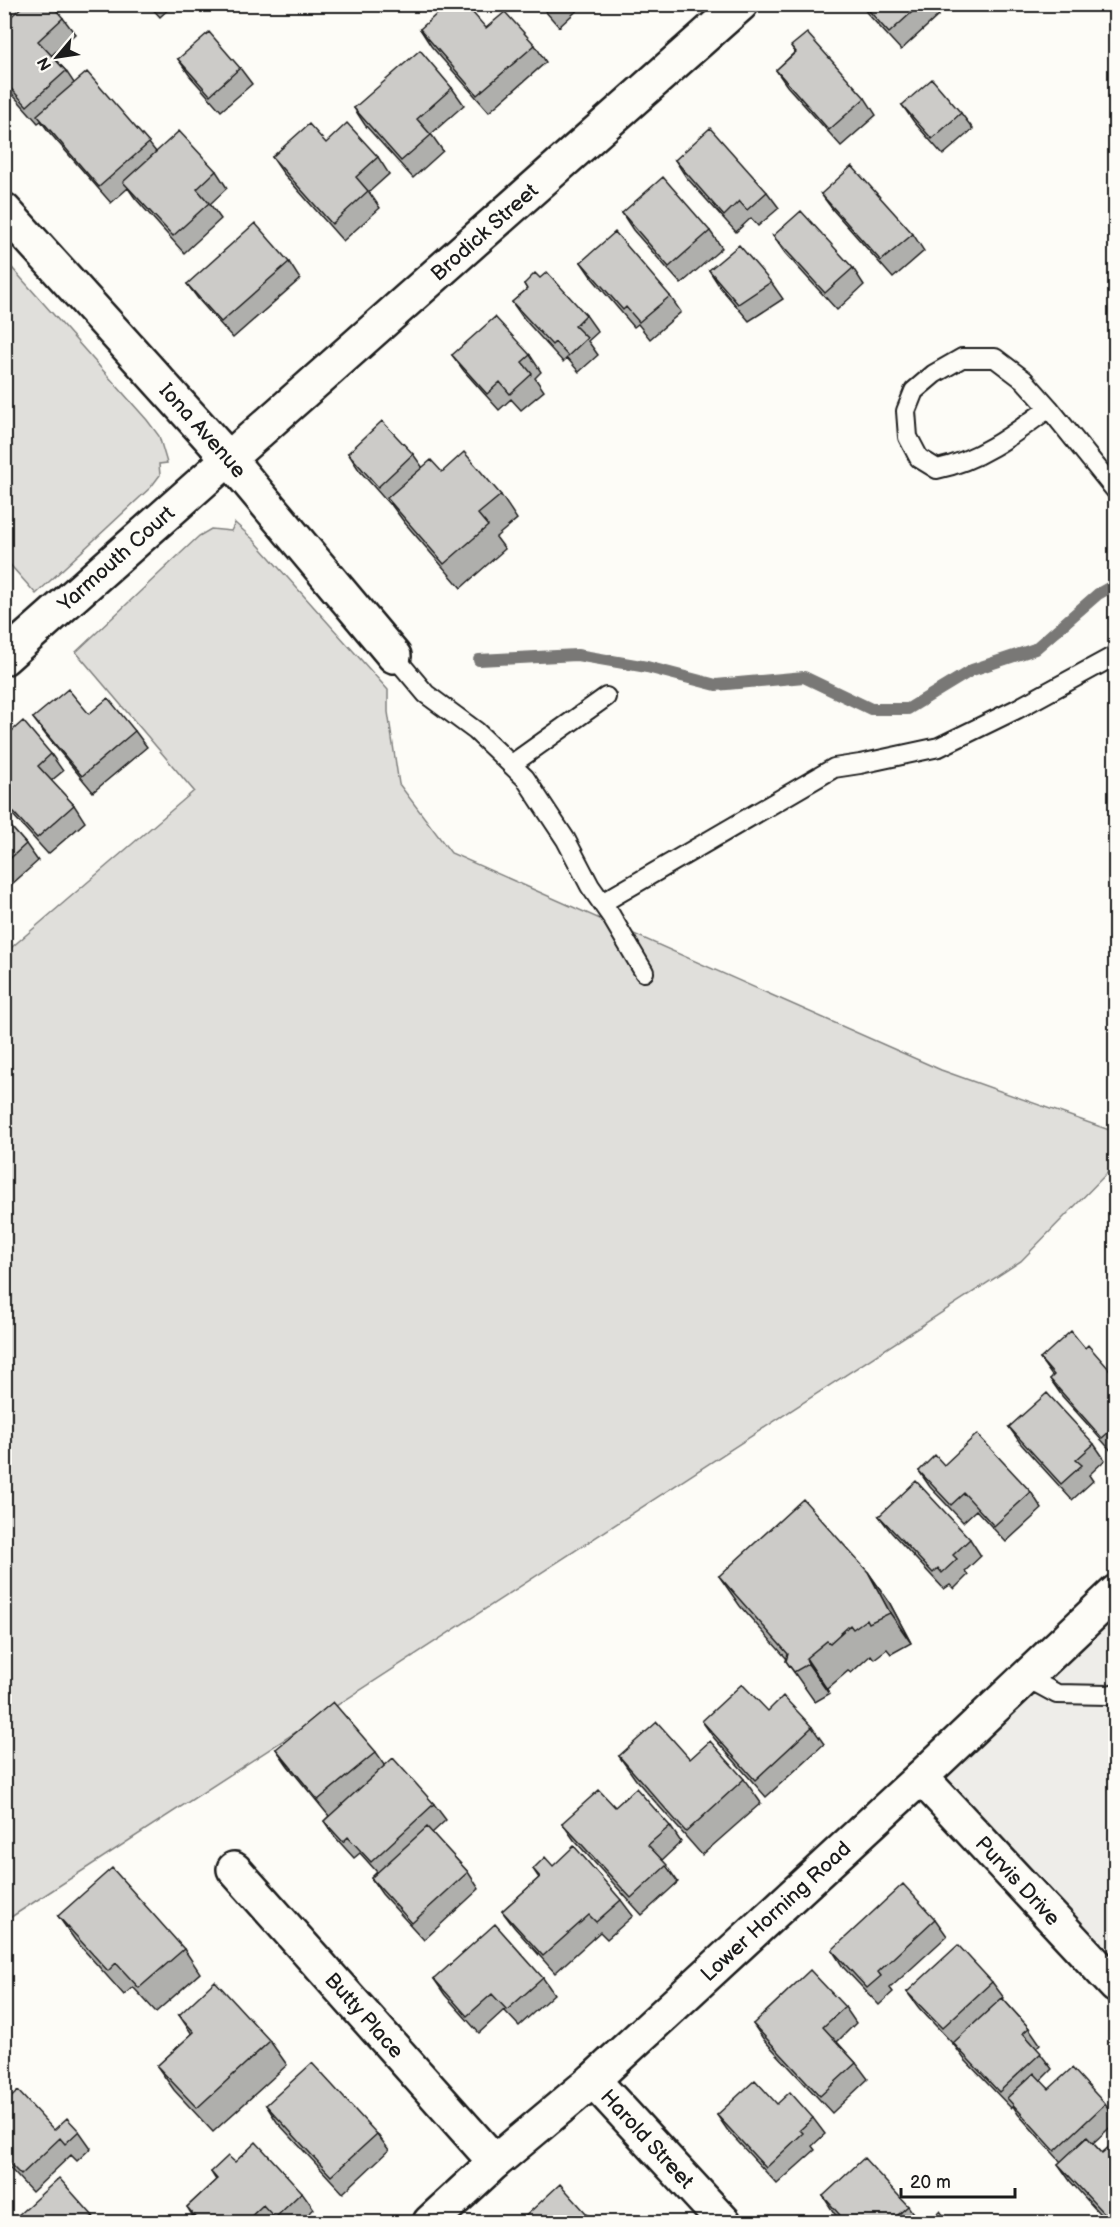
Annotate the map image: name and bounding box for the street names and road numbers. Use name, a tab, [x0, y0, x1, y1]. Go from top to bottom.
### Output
street label: Brodick Street	[425, 177, 543, 286]
street label: Iona Avenue	[154, 378, 252, 483]
street label: Yarmouth Court	[52, 500, 180, 617]
street label: Purvis Drive	[970, 1831, 1066, 1931]
street label: Lower Horning Road	[696, 1836, 856, 1987]
street label: Butty Place	[320, 1967, 409, 2063]
street label: Harold Street	[595, 2084, 699, 2194]

